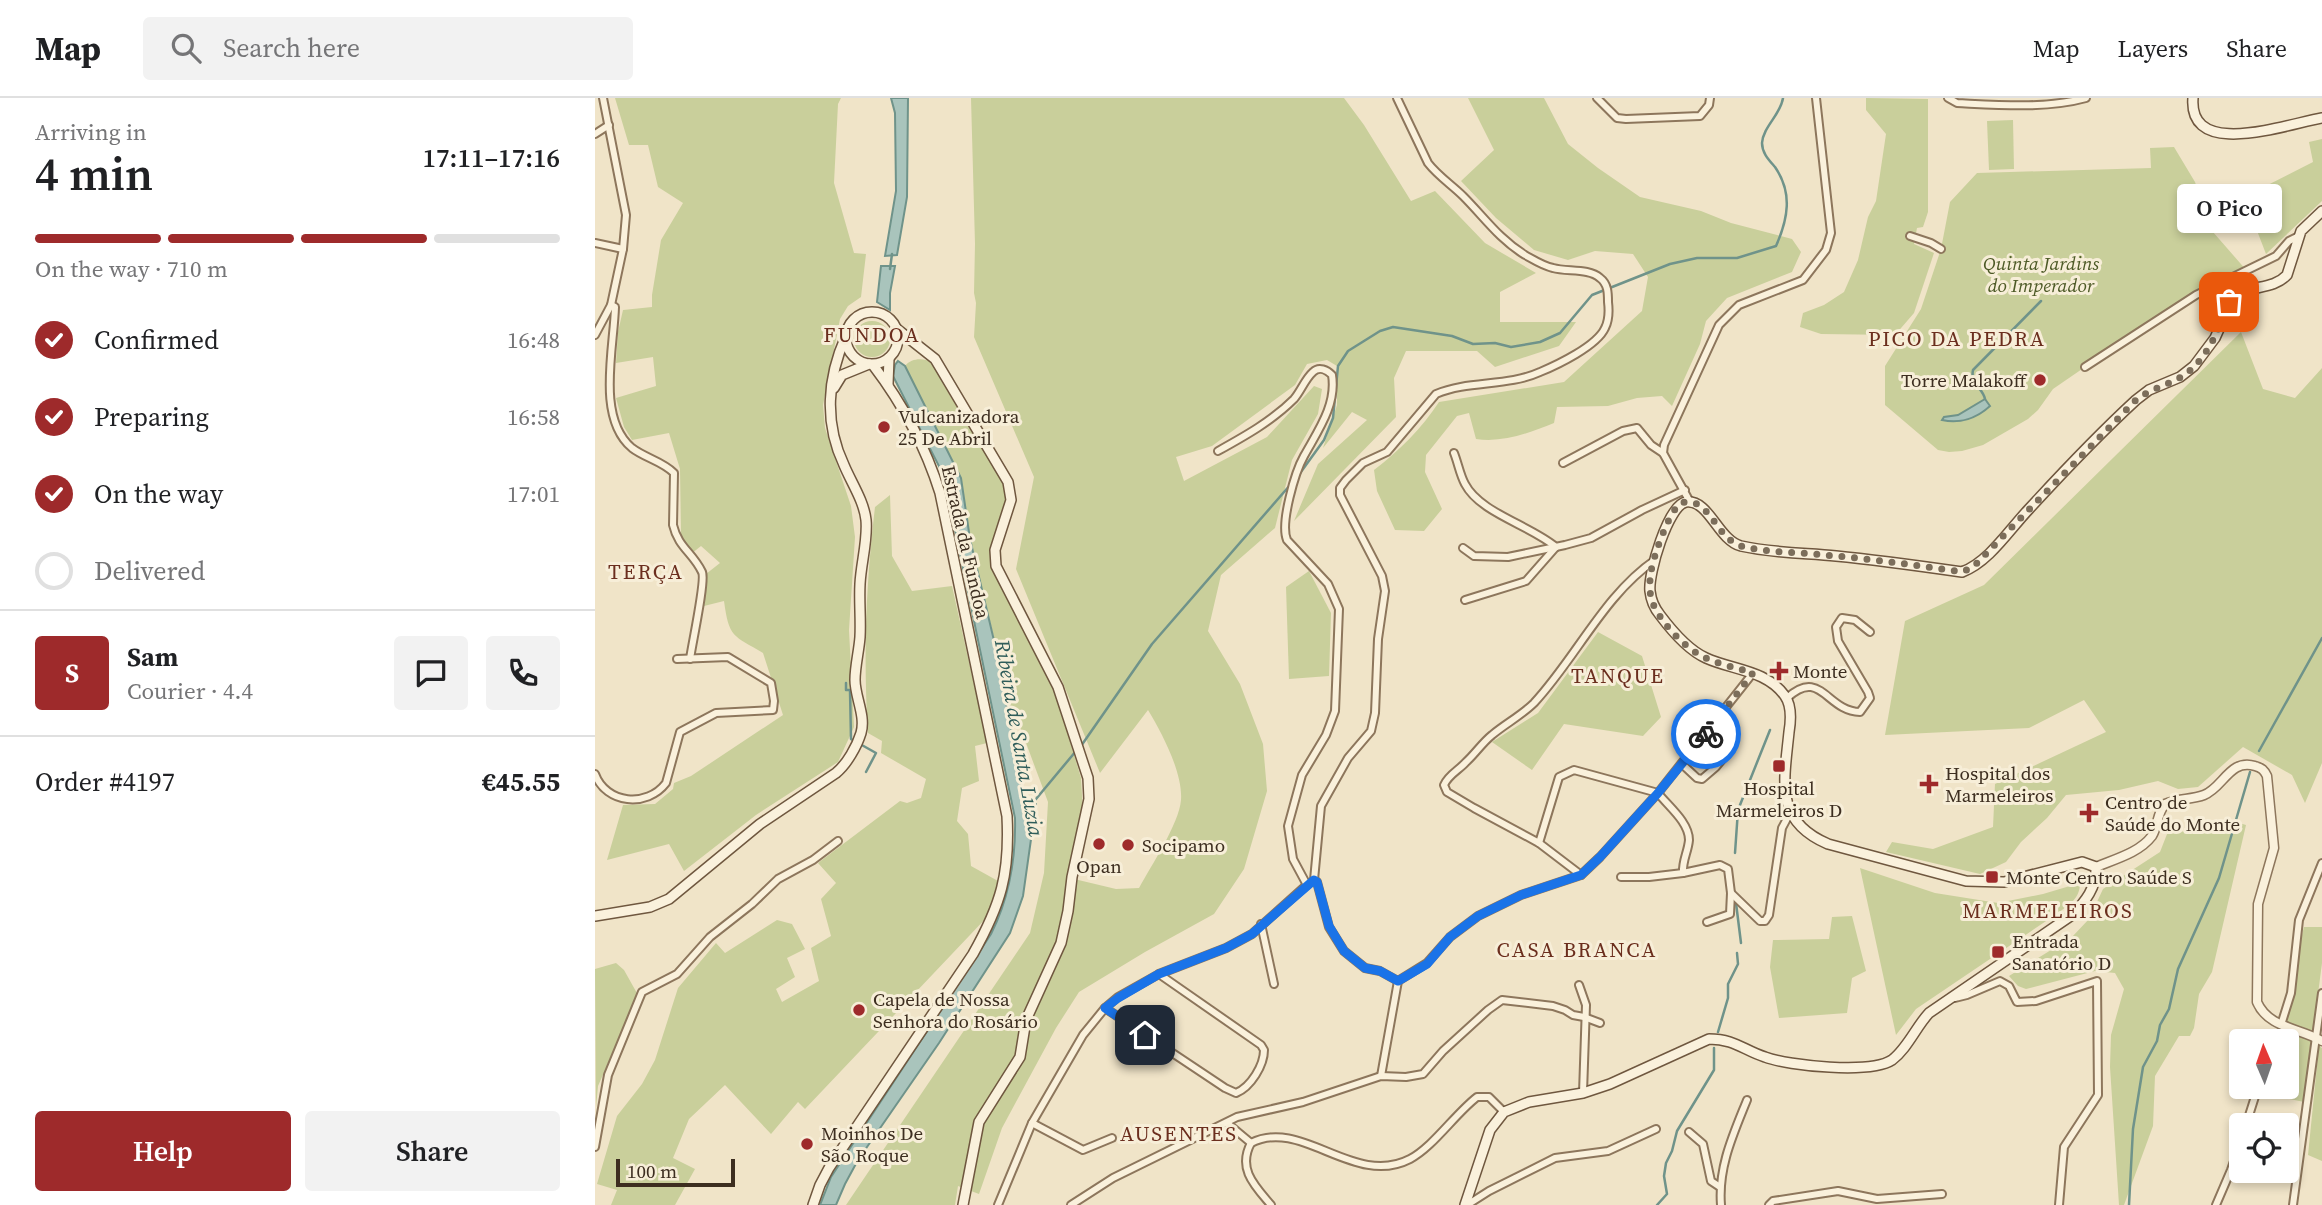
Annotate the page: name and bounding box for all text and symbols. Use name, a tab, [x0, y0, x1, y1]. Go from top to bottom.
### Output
search box	[143, 17, 633, 80]
text: Map	[35, 26, 101, 71]
icon: search	[167, 29, 205, 67]
text: Search here	[223, 30, 360, 66]
text: Map	[2033, 32, 2080, 65]
text: Layers	[2118, 32, 2188, 65]
text: Share	[2226, 32, 2287, 65]
text: Arriving in	[35, 116, 147, 148]
text: 17:11–17:16	[423, 140, 560, 176]
text: 4 min	[35, 142, 153, 205]
callout: O Pico	[2177, 183, 2281, 232]
text: O Pico	[2196, 192, 2263, 224]
park label: Quinta Jardins do Imperador	[1983, 250, 2099, 298]
text: On the way · 710 m	[35, 253, 228, 285]
pin	[2199, 272, 2259, 332]
icon: bag	[2210, 283, 2248, 321]
district label: FUNDOA	[823, 320, 921, 349]
icon: check	[35, 321, 73, 359]
text: Confirmed	[94, 322, 219, 358]
text: 16:48	[507, 324, 560, 356]
district label: PICO DA PEDRA	[1868, 324, 2046, 353]
place label: Torre Malakoff	[1901, 367, 2027, 393]
marker: Torre Malakoff	[2032, 372, 2048, 388]
icon: check	[35, 398, 73, 436]
text: Preparing	[94, 399, 209, 435]
text: 16:58	[507, 401, 560, 433]
place label: Vulcanizadora 25 De Abril	[898, 403, 1020, 451]
marker: Vulcanizadora 25 De Abril	[876, 419, 892, 435]
street label: Estrada da Fundoa	[936, 463, 996, 622]
icon: check	[35, 475, 73, 513]
text: On the way	[94, 476, 223, 512]
text: 17:01	[507, 478, 560, 510]
text: Delivered	[94, 553, 205, 589]
district label: TERÇA	[608, 557, 684, 586]
button: chat	[394, 636, 468, 710]
button: phone	[486, 636, 560, 710]
water label: Ribeira de Santa Luzia	[988, 636, 1051, 839]
text: Sam	[127, 639, 178, 675]
text: S	[65, 655, 79, 691]
place label: Monte	[1793, 658, 1847, 684]
district label: TANQUE	[1571, 661, 1665, 690]
marker: Monte	[1771, 663, 1787, 679]
text: Courier · 4.4	[127, 675, 253, 707]
courier	[1671, 699, 1741, 769]
icon: bike	[1687, 715, 1725, 753]
marker: Hospital Marmeleiros D	[1771, 758, 1787, 774]
place label: Hospital dos Marmeleiros	[1945, 760, 2054, 808]
text: Order #4197	[35, 764, 175, 800]
text: €45.55	[482, 764, 560, 800]
marker: Hospital dos Marmeleiros	[1919, 774, 1939, 794]
place label: Hospital Marmeleiros D	[1716, 775, 1842, 823]
place label: Centro de Saúde do Monte	[2105, 789, 2240, 837]
marker: Centro de Saúde do Monte	[2079, 803, 2099, 823]
place label: Socipamo	[1142, 832, 1225, 858]
marker: Opan	[1091, 836, 1107, 852]
marker: Socipamo	[1120, 837, 1136, 853]
place label: Opan	[1076, 853, 1122, 879]
place label: Monte Centro Saúde S	[2006, 864, 2192, 890]
marker: Monte Centro Saúde S	[1984, 869, 2000, 885]
district label: MARMELEIROS	[1962, 896, 2134, 925]
place label: Entrada Sanatório D	[2012, 928, 2111, 976]
district label: CASA BRANCA	[1497, 935, 1657, 964]
marker: Entrada Sanatório D	[1990, 944, 2006, 960]
place label: Capela de Nossa Senhora do Rosário	[873, 986, 1038, 1034]
marker: Capela de Nossa Senhora do Rosário	[851, 1002, 867, 1018]
pin	[1115, 1005, 1175, 1065]
icon: home	[1126, 1016, 1164, 1054]
north arrow	[2229, 1029, 2299, 1099]
map controls	[2229, 1029, 2299, 1183]
button: Help	[35, 1111, 291, 1191]
button: Share	[305, 1111, 560, 1191]
button: locate	[2229, 1113, 2299, 1183]
district label: AUSENTES	[1120, 1119, 1238, 1148]
place label: Moinhos De São Roque	[821, 1120, 923, 1168]
marker: Moinhos De São Roque	[799, 1136, 815, 1152]
scale bar	[616, 1156, 735, 1188]
text: 100 m	[627, 1158, 677, 1184]

